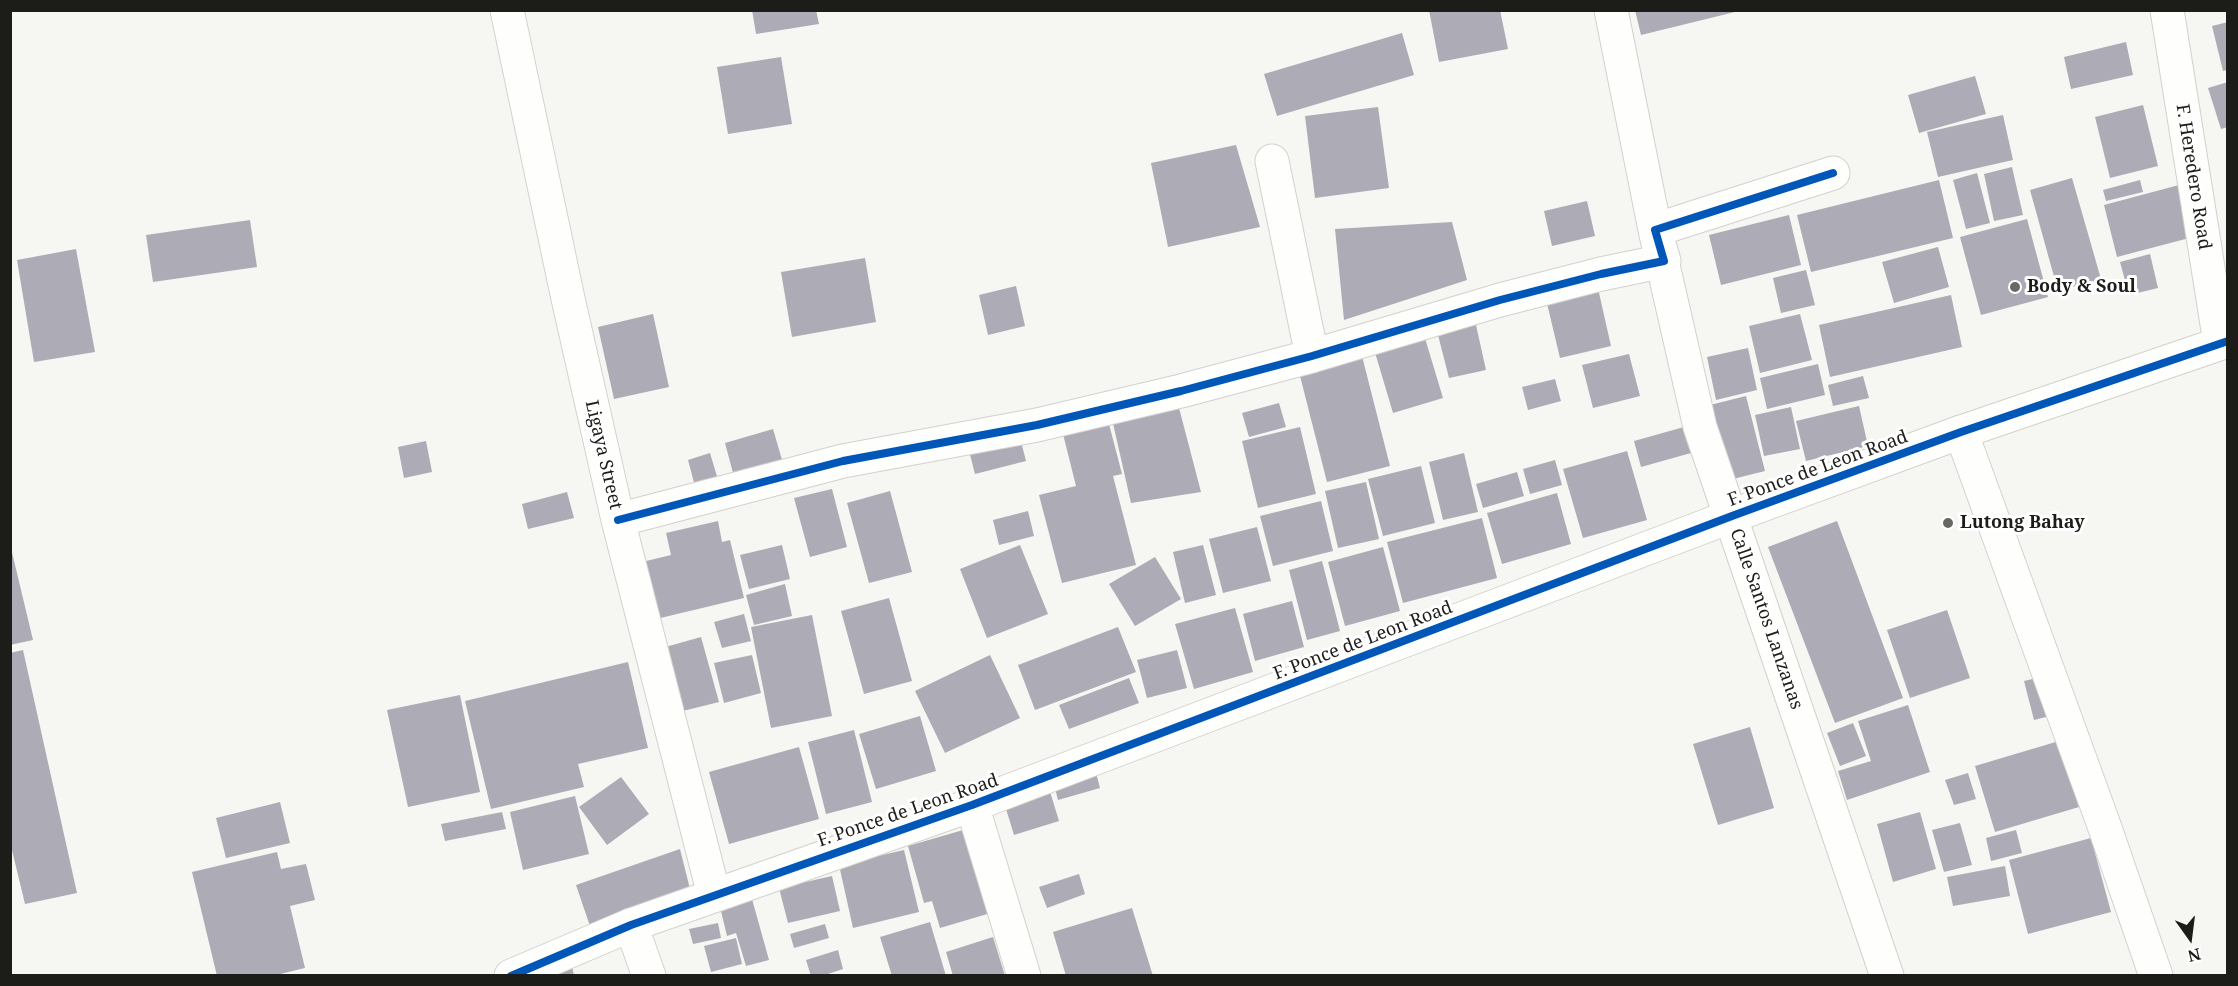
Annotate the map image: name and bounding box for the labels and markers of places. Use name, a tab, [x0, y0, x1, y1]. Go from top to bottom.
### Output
place label: Body & Soul	[2027, 276, 2136, 298]
marker: Body & Soul	[2008, 280, 2022, 294]
place label: Lutong Bahay	[1960, 512, 2085, 534]
marker: Lutong Bahay	[1941, 516, 1955, 530]

